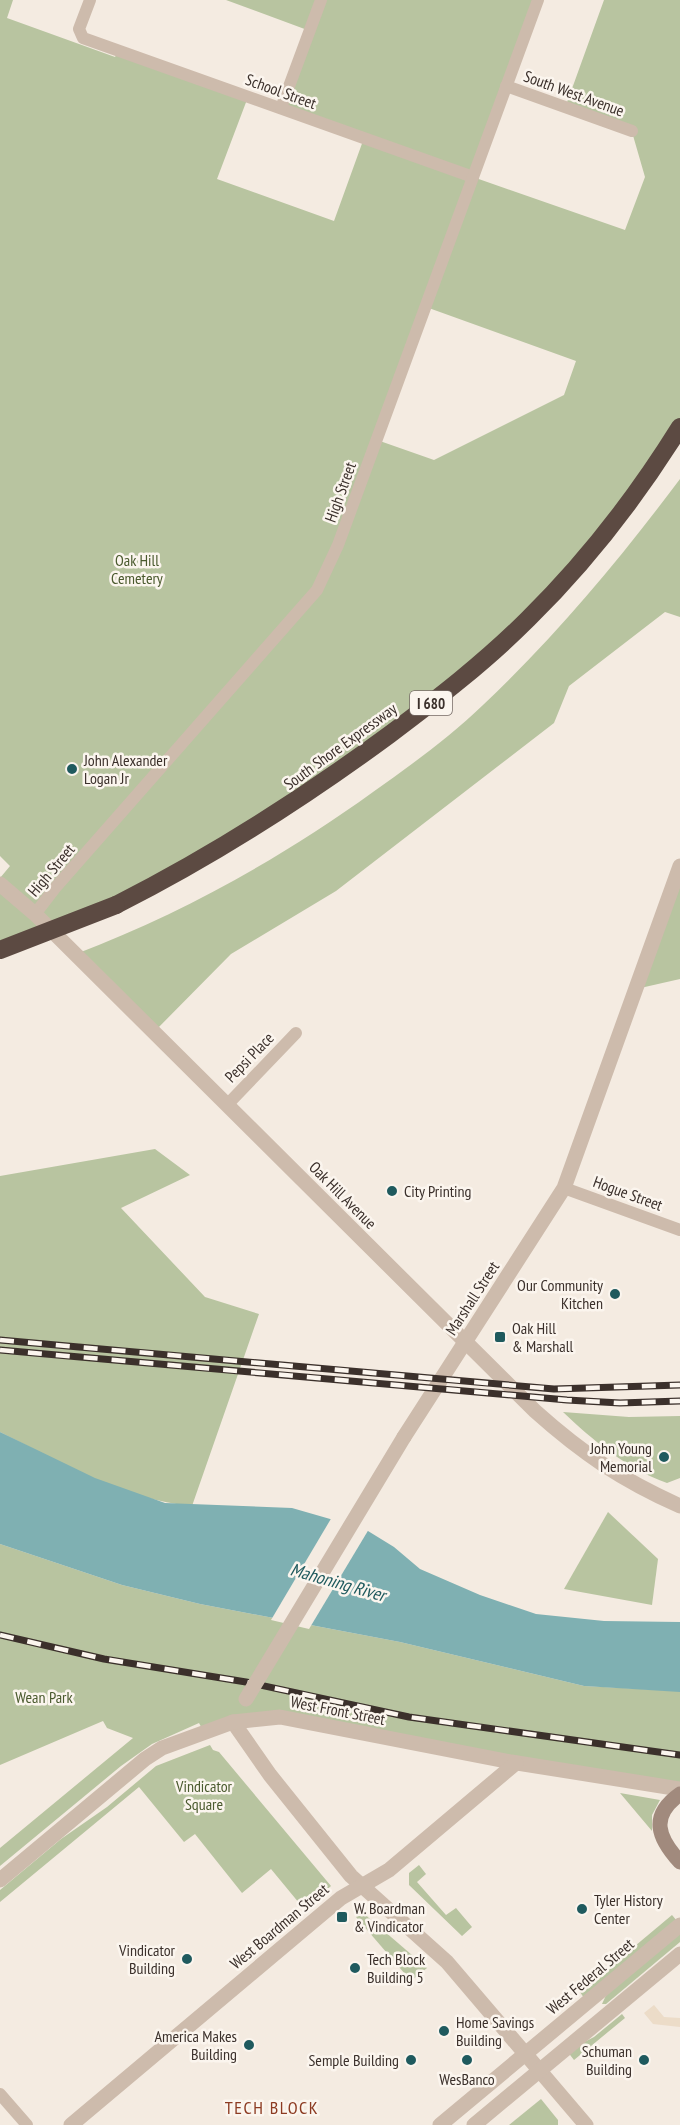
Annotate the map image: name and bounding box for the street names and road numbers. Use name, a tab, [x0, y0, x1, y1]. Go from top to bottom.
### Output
street label: South West Avenue	[521, 66, 627, 120]
street label: School Street	[243, 69, 320, 113]
street label: High Street	[320, 459, 360, 525]
road number: I 680	[410, 691, 452, 715]
street label: South Shore Expressway	[280, 698, 400, 794]
street label: High Street	[23, 839, 79, 900]
street label: Pepsi Place	[220, 1028, 278, 1086]
street label: Oak Hill Avenue	[305, 1157, 381, 1233]
street label: Hogue Street	[591, 1171, 666, 1215]
street label: Marshall Street	[441, 1257, 504, 1339]
street label: West Front Street	[289, 1691, 388, 1729]
street label: West Boardman Street	[226, 1879, 333, 1973]
street label: West Federal Street	[542, 1933, 638, 2018]

